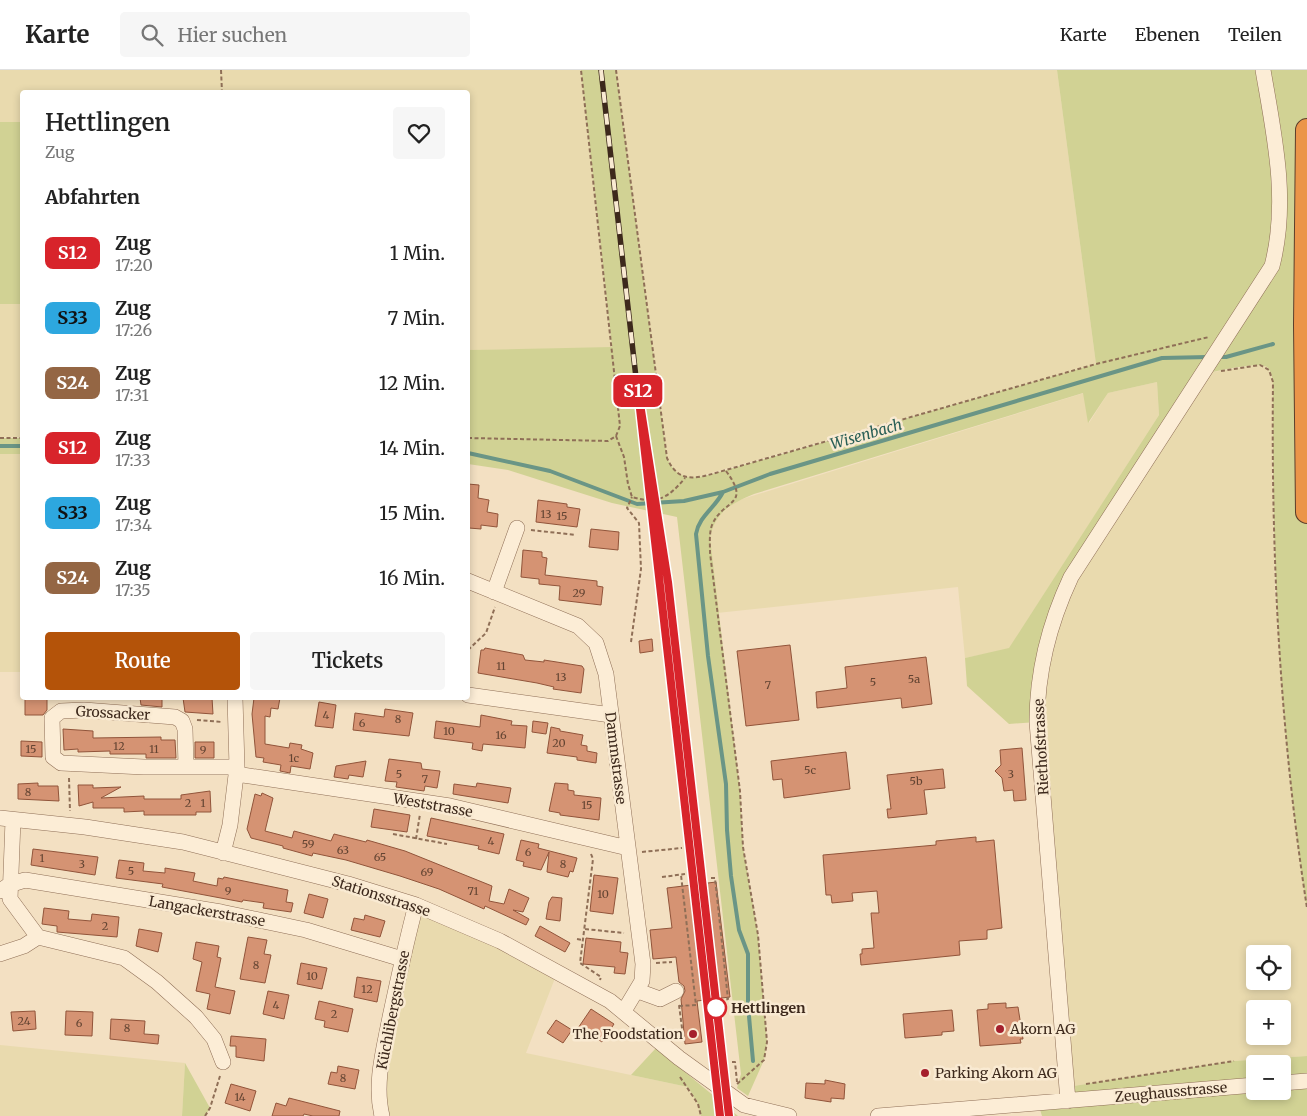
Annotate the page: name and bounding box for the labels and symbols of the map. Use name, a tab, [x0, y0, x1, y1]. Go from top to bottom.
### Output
line badge: S12	[609, 375, 667, 407]
water label: Wisenbach	[828, 415, 904, 453]
house number: 13	[541, 507, 551, 521]
house number: 15	[556, 509, 568, 523]
house number: 29	[573, 586, 586, 600]
house number: 11	[496, 659, 506, 673]
house number: 13	[556, 670, 566, 684]
house number: 5a	[908, 672, 920, 686]
house number: 5	[870, 675, 876, 689]
house number: 7	[765, 678, 771, 692]
street label: Riethofstrasse	[1029, 698, 1053, 796]
street label: Grossacker	[75, 702, 151, 724]
house number: 4	[323, 708, 330, 722]
street label: Dammstrasse	[601, 711, 631, 805]
house number: 8	[395, 712, 402, 726]
house number: 6	[359, 716, 366, 730]
house number: 10	[443, 724, 455, 738]
house number: 16	[495, 728, 507, 742]
house number: 20	[552, 736, 566, 750]
house number: 12	[113, 739, 125, 753]
house number: 15	[25, 742, 37, 756]
house number: 11	[149, 742, 159, 756]
house number: 9	[200, 743, 207, 757]
house number: 1c	[289, 751, 300, 765]
house number: 5c	[804, 763, 816, 777]
house number: 5	[396, 767, 402, 781]
house number: 3	[1008, 767, 1014, 781]
house number: 7	[422, 772, 428, 786]
house number: 5b	[909, 774, 923, 788]
house number: 8	[25, 785, 32, 799]
street label: Weststrasse	[391, 789, 474, 821]
house number: 2	[185, 796, 191, 810]
house number: 1	[201, 796, 206, 810]
house number: 15	[581, 798, 593, 812]
house number: 4	[488, 834, 495, 848]
house number: 59	[302, 837, 315, 851]
house number: 63	[337, 843, 349, 857]
house number: 6	[525, 845, 532, 859]
house number: 65	[374, 850, 386, 864]
house number: 1	[40, 851, 45, 865]
house number: 3	[79, 857, 85, 871]
house number: 8	[560, 857, 567, 871]
house number: 5	[128, 864, 134, 878]
house number: 69	[420, 865, 434, 879]
street label: Stationsstrasse	[329, 872, 433, 920]
house number: 9	[225, 884, 232, 898]
house number: 71	[467, 884, 479, 898]
house number: 10	[597, 887, 609, 901]
street label: Langackerstrasse	[147, 892, 267, 930]
house number: 2	[102, 919, 108, 933]
street label: Küchlibergstrasse	[373, 949, 413, 1071]
house number: 8	[253, 958, 260, 972]
house number: 10	[306, 969, 318, 983]
house number: 12	[361, 982, 373, 996]
marker: Hettlingen	[705, 997, 727, 1019]
house number: 4	[273, 998, 280, 1012]
place label: Hettlingen	[731, 999, 806, 1017]
house number: 2	[331, 1007, 337, 1021]
house number: 24	[18, 1014, 31, 1028]
house number: 6	[76, 1016, 83, 1030]
place label: Akorn AG	[1009, 1020, 1075, 1038]
house number: 8	[124, 1021, 131, 1035]
marker: Akorn AG	[994, 1023, 1006, 1035]
place label: The Foodstation	[573, 1025, 683, 1043]
marker: The Foodstation	[687, 1028, 699, 1040]
place label: Parking Akorn AG	[935, 1064, 1057, 1082]
marker: Parking Akorn AG	[919, 1067, 931, 1079]
house number: 8	[340, 1071, 347, 1085]
street label: Zeughausstrasse	[1114, 1078, 1228, 1106]
house number: 14	[234, 1090, 246, 1104]

